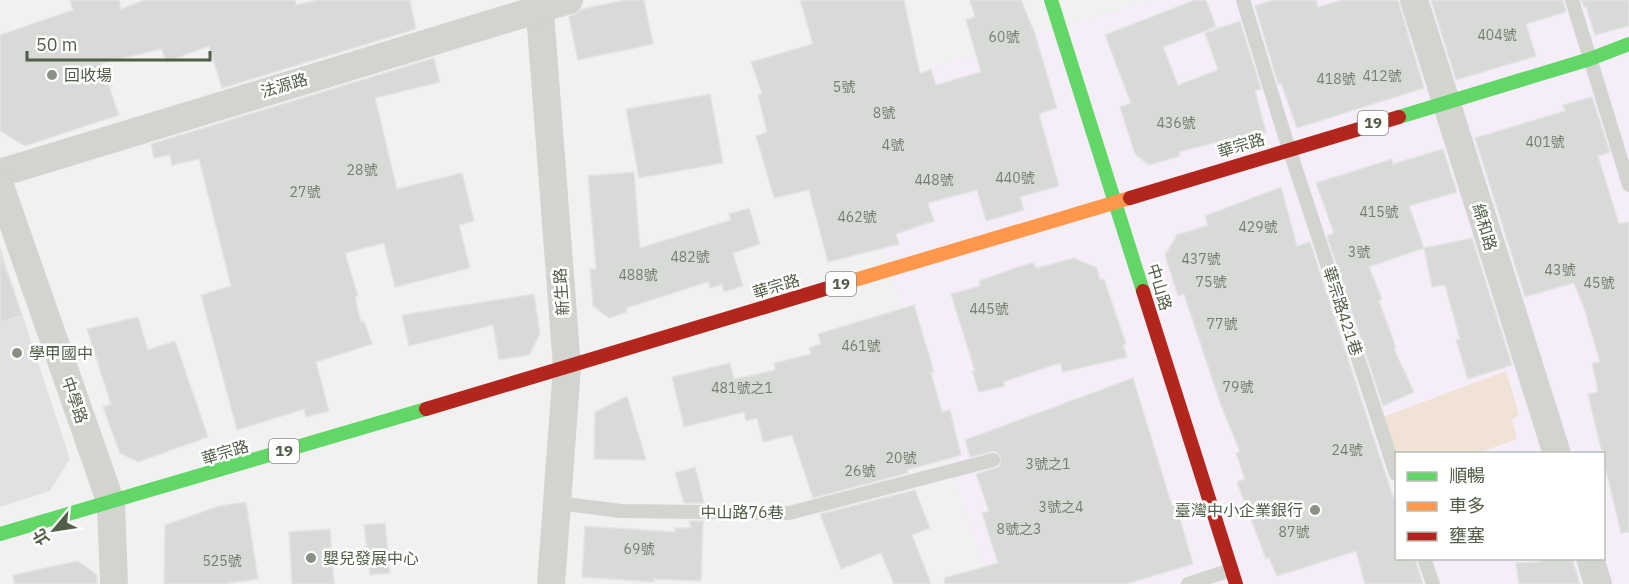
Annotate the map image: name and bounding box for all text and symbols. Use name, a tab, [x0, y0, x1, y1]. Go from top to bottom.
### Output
scale bar	[27, 24, 210, 62]
house number: 404號	[1477, 26, 1517, 44]
house number: 60號	[989, 28, 1019, 46]
text: 50 m	[36, 33, 78, 56]
place label: 回收場	[64, 65, 112, 85]
house number: 412號	[1362, 67, 1402, 85]
marker: 回收場	[45, 68, 59, 82]
street label: 法源路	[258, 68, 310, 102]
house number: 418號	[1316, 70, 1356, 88]
house number: 5號	[833, 78, 855, 96]
house number: 8號	[873, 104, 895, 122]
road number: 19	[1358, 111, 1388, 135]
house number: 436號	[1156, 114, 1196, 132]
street label: 華宗路	[1215, 128, 1267, 162]
house number: 401號	[1525, 133, 1565, 151]
house number: 4號	[882, 136, 904, 154]
house number: 28號	[347, 161, 377, 179]
house number: 440號	[995, 169, 1035, 187]
house number: 448號	[914, 171, 954, 189]
house number: 27號	[290, 183, 320, 201]
street label: 綿和路	[1468, 201, 1502, 253]
house number: 415號	[1359, 203, 1399, 221]
house number: 462號	[837, 208, 877, 226]
house number: 429號	[1238, 218, 1278, 236]
house number: 3號	[1348, 243, 1370, 261]
house number: 482號	[670, 248, 710, 266]
house number: 437號	[1181, 250, 1221, 268]
street label: 中山路	[1143, 261, 1177, 313]
house number: 43號	[1545, 261, 1575, 279]
street label: 華宗路421巷	[1319, 264, 1367, 358]
house number: 488號	[618, 266, 658, 284]
street label: 新生路	[549, 267, 573, 317]
street label: 華宗路	[750, 269, 802, 303]
road number: 19	[826, 272, 856, 296]
house number: 75號	[1196, 273, 1226, 291]
house number: 45號	[1584, 274, 1614, 292]
house number: 445號	[969, 300, 1009, 318]
house number: 77號	[1207, 315, 1237, 333]
house number: 461號	[841, 337, 881, 355]
place label: 學甲國中	[29, 343, 93, 363]
marker: 學甲國中	[10, 346, 24, 360]
street label: 中學路	[58, 374, 92, 426]
house number: 79號	[1223, 378, 1253, 396]
house number: 481號之1	[711, 379, 773, 397]
street label: 華宗路	[199, 435, 251, 469]
road number: 19	[269, 439, 299, 463]
house number: 24號	[1332, 441, 1362, 459]
house number: 20號	[886, 449, 916, 467]
legend	[1395, 452, 1605, 560]
house number: 3號之1	[1026, 455, 1070, 473]
house number: 26號	[845, 462, 875, 480]
text: 順暢	[1449, 464, 1485, 487]
text: 車多	[1449, 494, 1485, 517]
house number: 3號之4	[1039, 498, 1083, 516]
north arrow	[24, 500, 84, 560]
place label: 臺灣中小企業銀行	[1175, 500, 1303, 520]
street label: 中山路76巷	[700, 502, 784, 522]
marker: 臺灣中小企業銀行	[1308, 503, 1322, 517]
house number: 8號之3	[997, 520, 1041, 538]
house number: 87號	[1279, 523, 1309, 541]
text: 壅塞	[1449, 524, 1485, 547]
text: 北	[28, 525, 54, 549]
house number: 69號	[624, 540, 654, 558]
place label: 嬰兒發展中心	[323, 548, 419, 568]
marker: 嬰兒發展中心	[304, 551, 318, 565]
house number: 525號	[202, 552, 242, 570]

